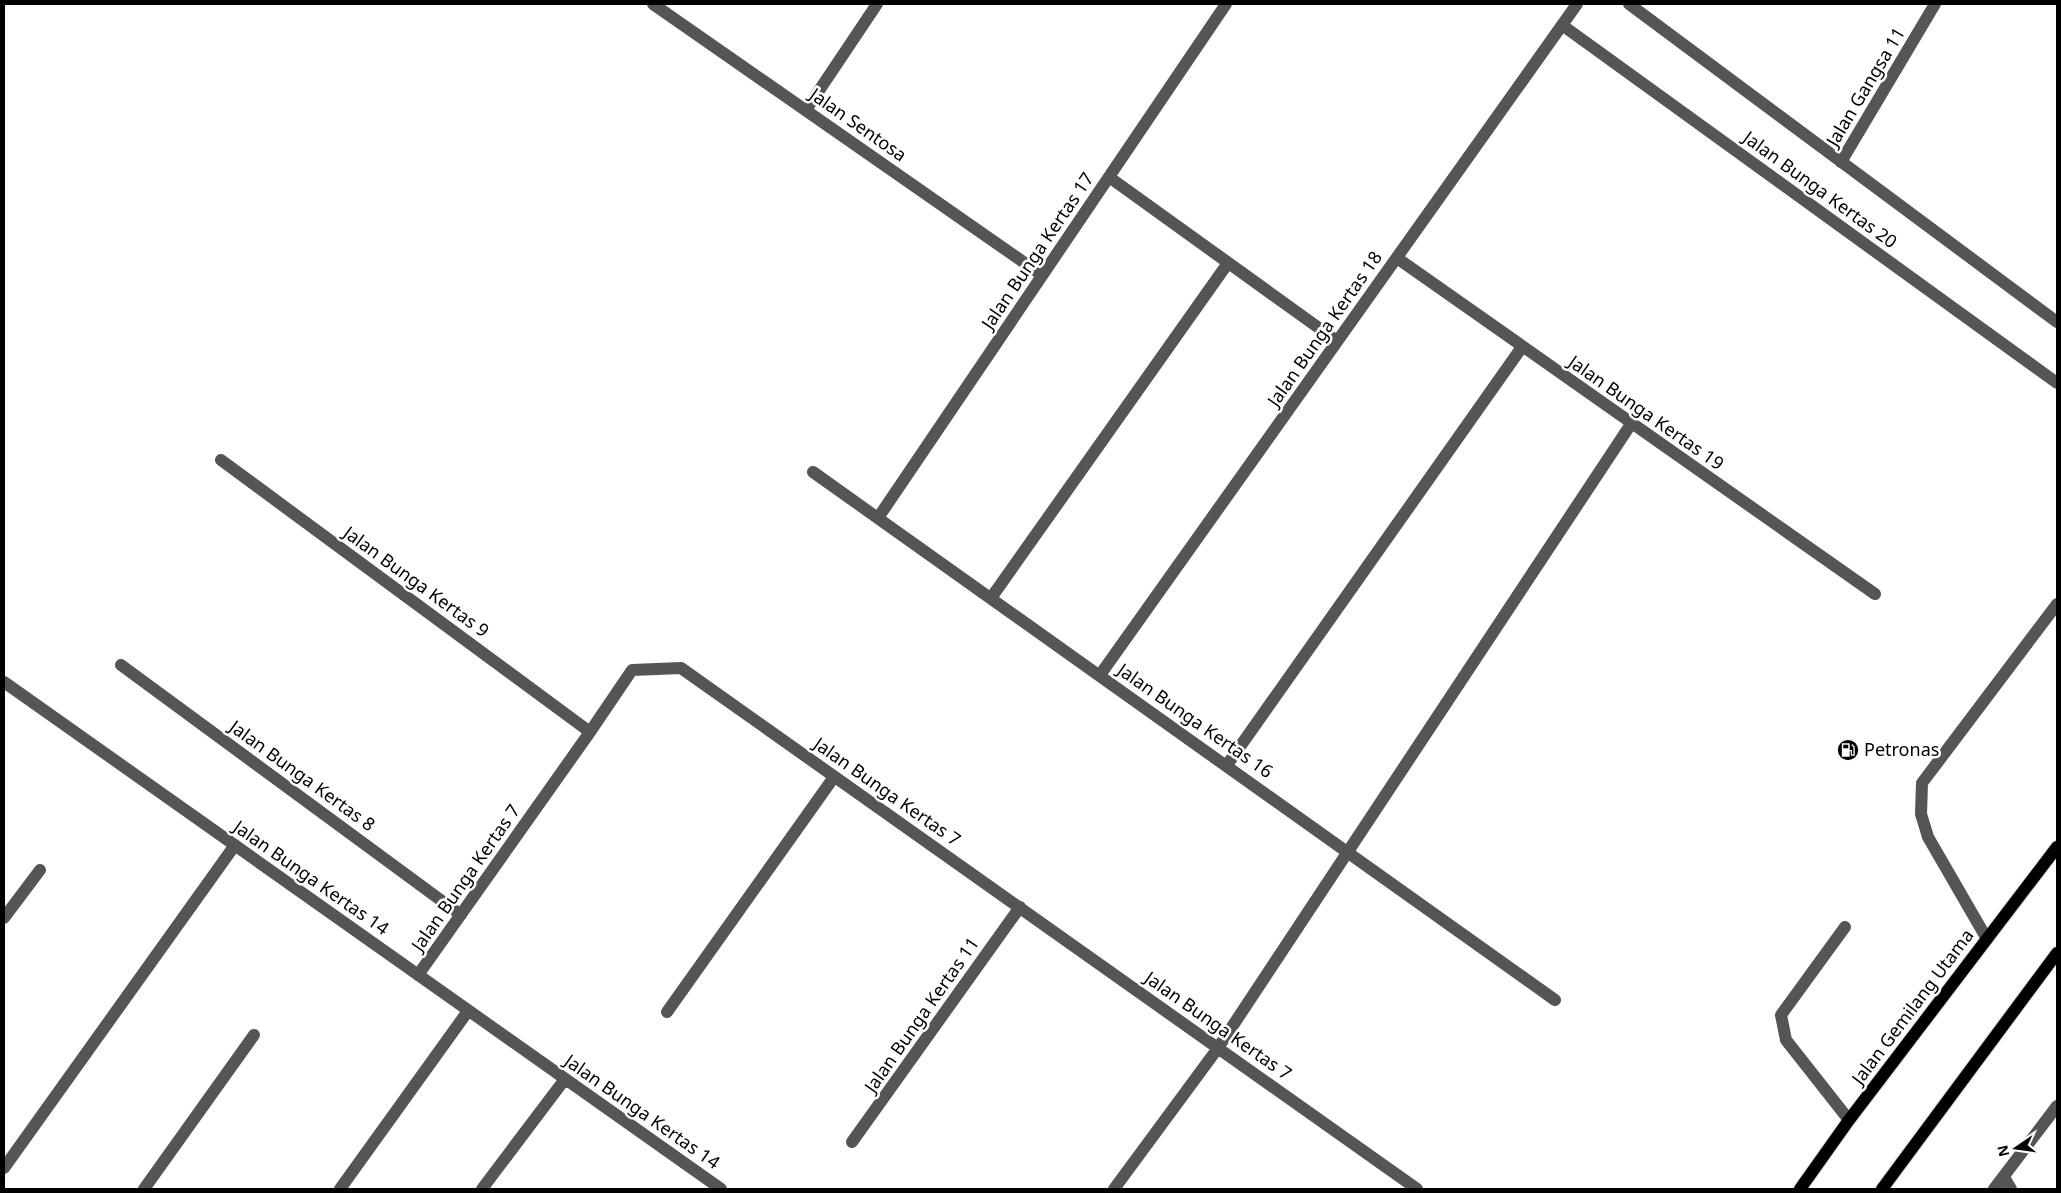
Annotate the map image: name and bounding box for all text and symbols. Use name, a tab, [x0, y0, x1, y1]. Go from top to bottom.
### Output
street label: Jalan Gangsa 11	[1819, 22, 1910, 152]
street label: Jalan Sentosa	[804, 81, 912, 166]
street label: Jalan Bunga Kertas 20	[1737, 124, 1902, 253]
street label: Jalan Bunga Kertas 17	[974, 167, 1099, 335]
street label: Jalan Bunga Kertas 18	[1260, 246, 1387, 413]
street label: Jalan Bunga Kertas 19	[1562, 348, 1729, 475]
street label: Jalan Bunga Kertas 9	[337, 519, 494, 642]
street label: Jalan Bunga Kertas 16	[1111, 656, 1278, 783]
street label: Jalan Bunga Kertas 8	[223, 713, 380, 836]
street label: Jalan Bunga Kertas 7	[808, 730, 966, 851]
place label: Petronas	[1864, 737, 1939, 761]
fuel station icon: Petronas	[1836, 738, 1860, 762]
street label: Jalan Bunga Kertas 7	[404, 799, 525, 957]
street label: Jalan Bunga Kertas 14	[227, 813, 394, 940]
street label: Jalan Gemilang Utama	[1845, 924, 1979, 1091]
street label: Jalan Bunga Kertas 11	[857, 932, 984, 1099]
street label: Jalan Bunga Kertas 7	[1139, 964, 1297, 1085]
street label: Jalan Bunga Kertas 14	[558, 1047, 725, 1174]
north arrow	[1991, 1123, 2041, 1173]
text: N	[1992, 1143, 2013, 1159]

